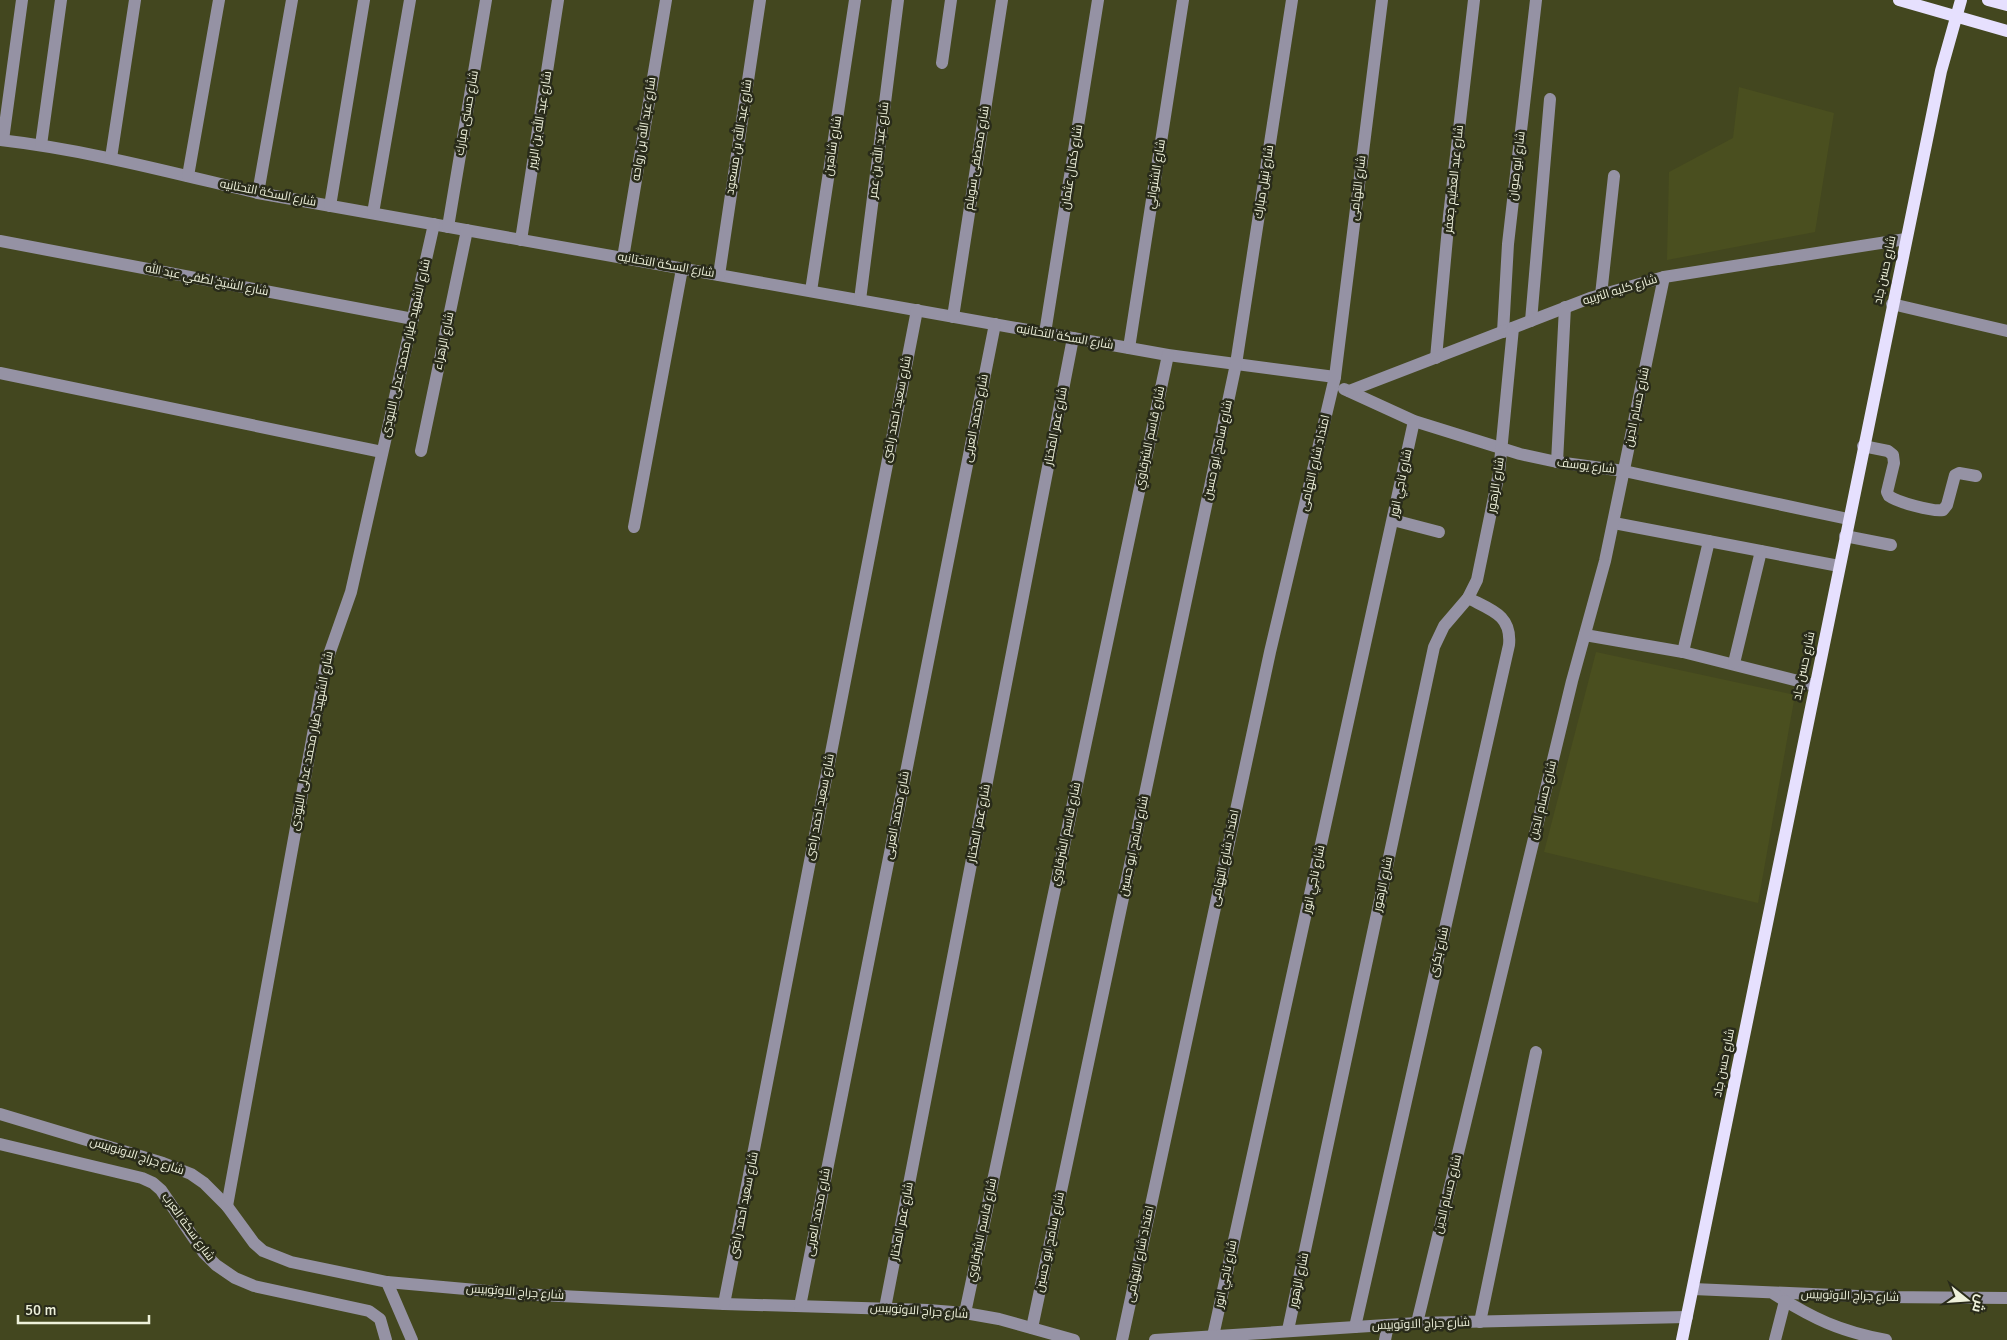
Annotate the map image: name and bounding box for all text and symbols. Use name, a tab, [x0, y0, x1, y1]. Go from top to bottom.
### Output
street label: شارع حسنى مبارك	[452, 69, 482, 157]
street label: شارع عبد الله بن الزبير	[524, 70, 555, 171]
street label: شارع عبد الله بن رواحه	[627, 76, 660, 182]
street label: شارع عبد الله بن مسعود	[721, 78, 756, 196]
street label: شارع عبد الله بن عمر	[865, 101, 892, 200]
street label: شارع مصطفى سويلم	[961, 105, 993, 211]
street label: شارع شاهين	[821, 115, 845, 177]
street label: شارع كمال عثمان	[1058, 123, 1086, 211]
street label: شارع عبد العظيم جعفر	[1441, 124, 1467, 235]
street label: شارع ابو صوان	[1505, 130, 1529, 202]
street label: شارع الشنواني	[1143, 138, 1171, 210]
street label: شارع نبيل مبارك	[1251, 144, 1277, 220]
street label: شارع التهامى	[1347, 154, 1369, 222]
street label: شارع السكة التحتانيه	[218, 176, 318, 210]
street label: شارع حسن جاد	[1870, 234, 1900, 306]
street label: شارع السكة التحتانيه	[616, 249, 716, 281]
street label: شارع الشهيد طيار محمد عدلى اللبودى	[378, 257, 434, 439]
street label: شارع الشيخ لطفي عبد الله	[144, 260, 270, 301]
street label: شارع كليه التربيه	[1581, 271, 1659, 309]
street label: شارع الزهراء	[431, 311, 457, 371]
street label: شارع السكة التحتانيه	[1015, 321, 1115, 353]
street label: شارع سعيد احمد راضى	[879, 354, 915, 464]
street label: شارع حسام الدين	[1621, 366, 1653, 448]
street label: شارع محمد العربى	[960, 373, 992, 463]
street label: شارع قاسم الشرقاوي	[1132, 385, 1170, 492]
street label: شارع عمر المختار	[1041, 386, 1071, 467]
street label: شارع سامح ابو حسين	[1200, 398, 1236, 502]
street label: امتداد شارع التهامى	[1297, 413, 1333, 513]
street label: شارع ناجي انور	[1386, 448, 1417, 520]
street label: شارع يوسف	[1556, 455, 1616, 477]
street label: شارع الزهور	[1484, 456, 1508, 515]
street label: شارع حسن جاد	[1789, 630, 1819, 702]
street label: شارع الشهيد طيار محمد عدلى اللبودى	[287, 650, 337, 832]
street label: شارع سعيد احمد راضى	[802, 752, 838, 862]
street label: شارع حسام الدين	[1526, 759, 1560, 841]
street label: شارع محمد العربى	[881, 770, 913, 860]
street label: شارع قاسم الشرقاوي	[1048, 781, 1086, 888]
street label: شارع عمر المختار	[964, 783, 994, 864]
street label: شارع سامح ابو حسين	[1116, 794, 1152, 898]
street label: امتداد شارع التهامى	[1207, 808, 1243, 908]
street label: شارع ناجي انور	[1299, 844, 1330, 916]
street label: شارع الزهور	[1370, 855, 1396, 914]
street label: شارع بكرى	[1426, 925, 1452, 979]
street label: شارع حسن جاد	[1710, 1027, 1738, 1099]
street label: شارع جراج الاوتوبيس	[88, 1134, 186, 1178]
street label: شارع سعيد احمد راضى	[726, 1150, 762, 1260]
street label: شارع حسام الدين	[1431, 1153, 1465, 1235]
street label: شارع محمد العربى	[802, 1167, 834, 1257]
street label: شارع قاسم الشرقاوي	[964, 1177, 1002, 1284]
street label: شارع عمر المختار	[887, 1181, 917, 1262]
street label: شارع سكة العرب	[158, 1190, 218, 1264]
street label: شارع سامح ابو حسين	[1032, 1190, 1068, 1294]
street label: امتداد شارع التهامى	[1122, 1204, 1158, 1304]
street label: شارع ناجي انور	[1211, 1239, 1242, 1311]
street label: شارع الزهور	[1286, 1251, 1312, 1310]
north arrow	[1942, 1275, 1992, 1325]
street label: شارع جراج الاوتوبيس	[465, 1281, 565, 1303]
street label: شارع جراج الاوتوبيس	[1801, 1287, 1899, 1305]
scale bar	[18, 1292, 149, 1324]
text: ش	[1968, 1293, 1990, 1315]
street label: شارع جراج الاوتوبيس	[869, 1300, 969, 1322]
text: 50 m	[25, 1301, 56, 1319]
street label: شارع جراج الاوتوبيس	[1372, 1315, 1470, 1333]

